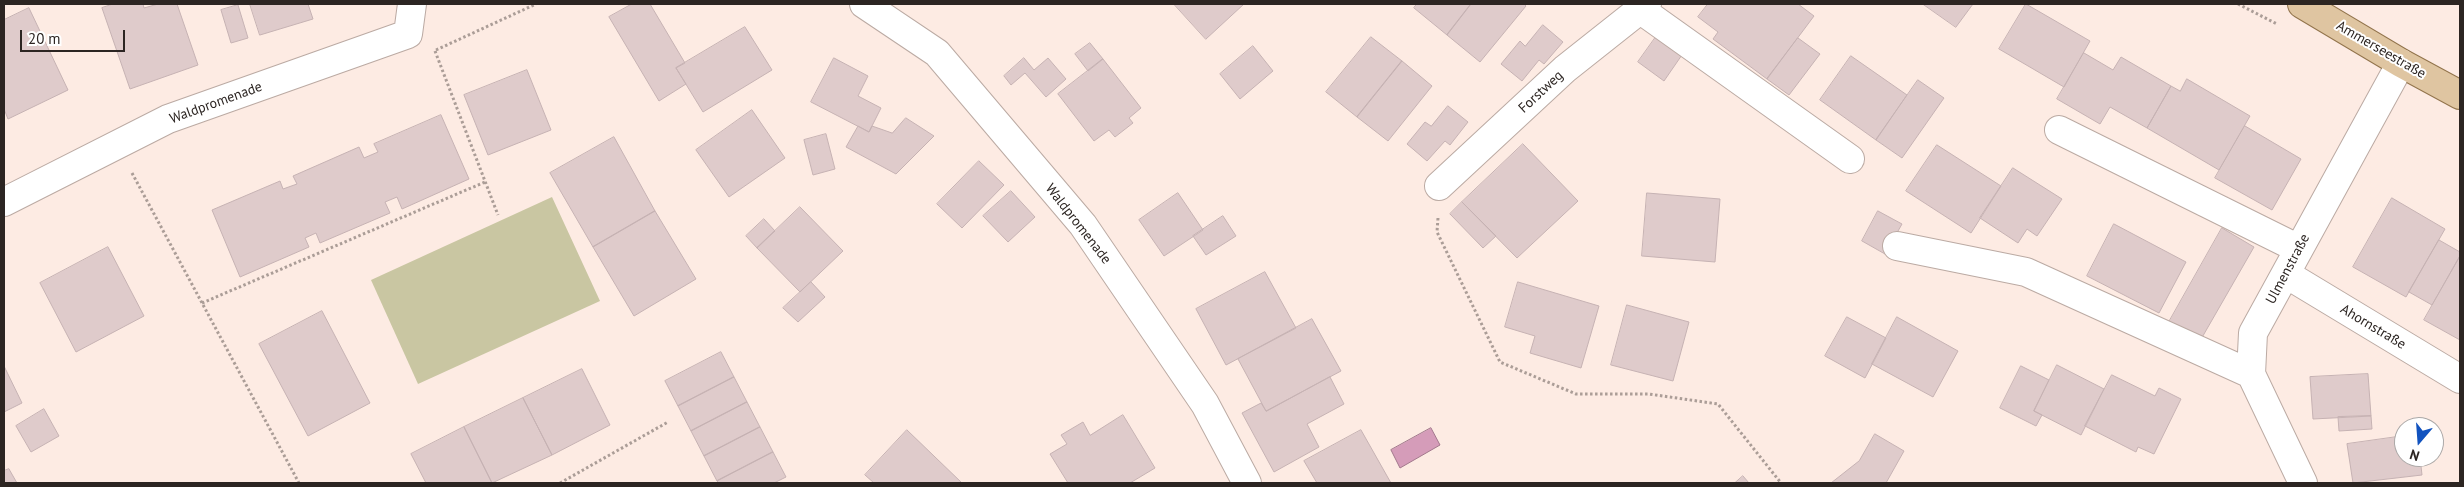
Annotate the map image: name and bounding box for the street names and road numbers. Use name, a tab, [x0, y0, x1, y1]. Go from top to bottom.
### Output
street label: Ammerseestraße	[2333, 18, 2429, 82]
street label: Forstweg	[1515, 67, 1567, 117]
street label: Waldpromenade	[167, 78, 265, 128]
street label: Waldpromenade	[1041, 181, 1115, 267]
street label: Ulmenstraße	[2262, 231, 2314, 307]
street label: Ahornstraße	[2337, 301, 2409, 353]

